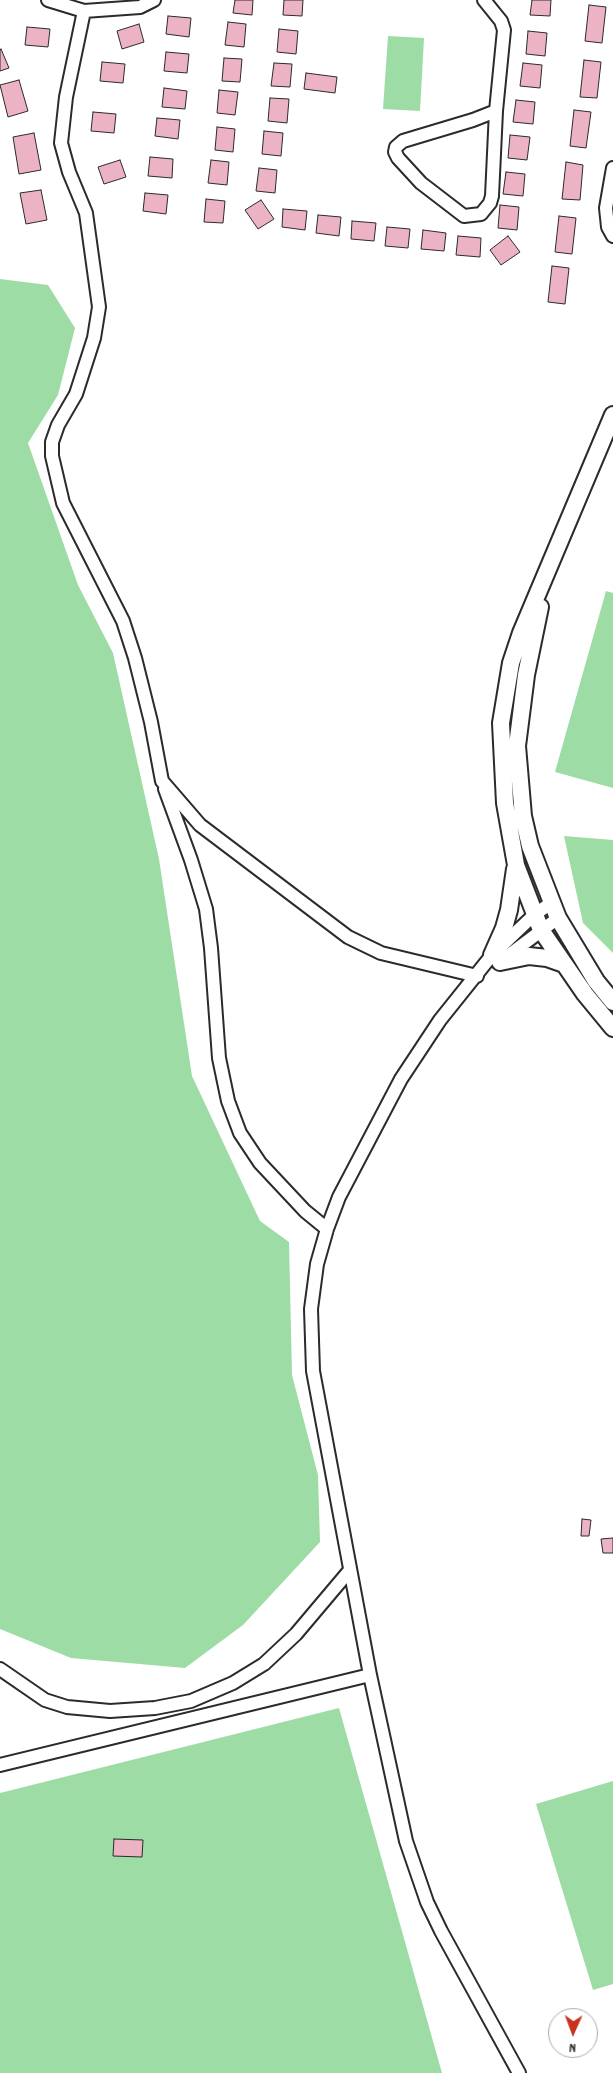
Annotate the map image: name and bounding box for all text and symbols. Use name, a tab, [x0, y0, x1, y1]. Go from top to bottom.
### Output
north arrow	[548, 2008, 598, 2058]
text: N	[569, 2037, 576, 2057]

